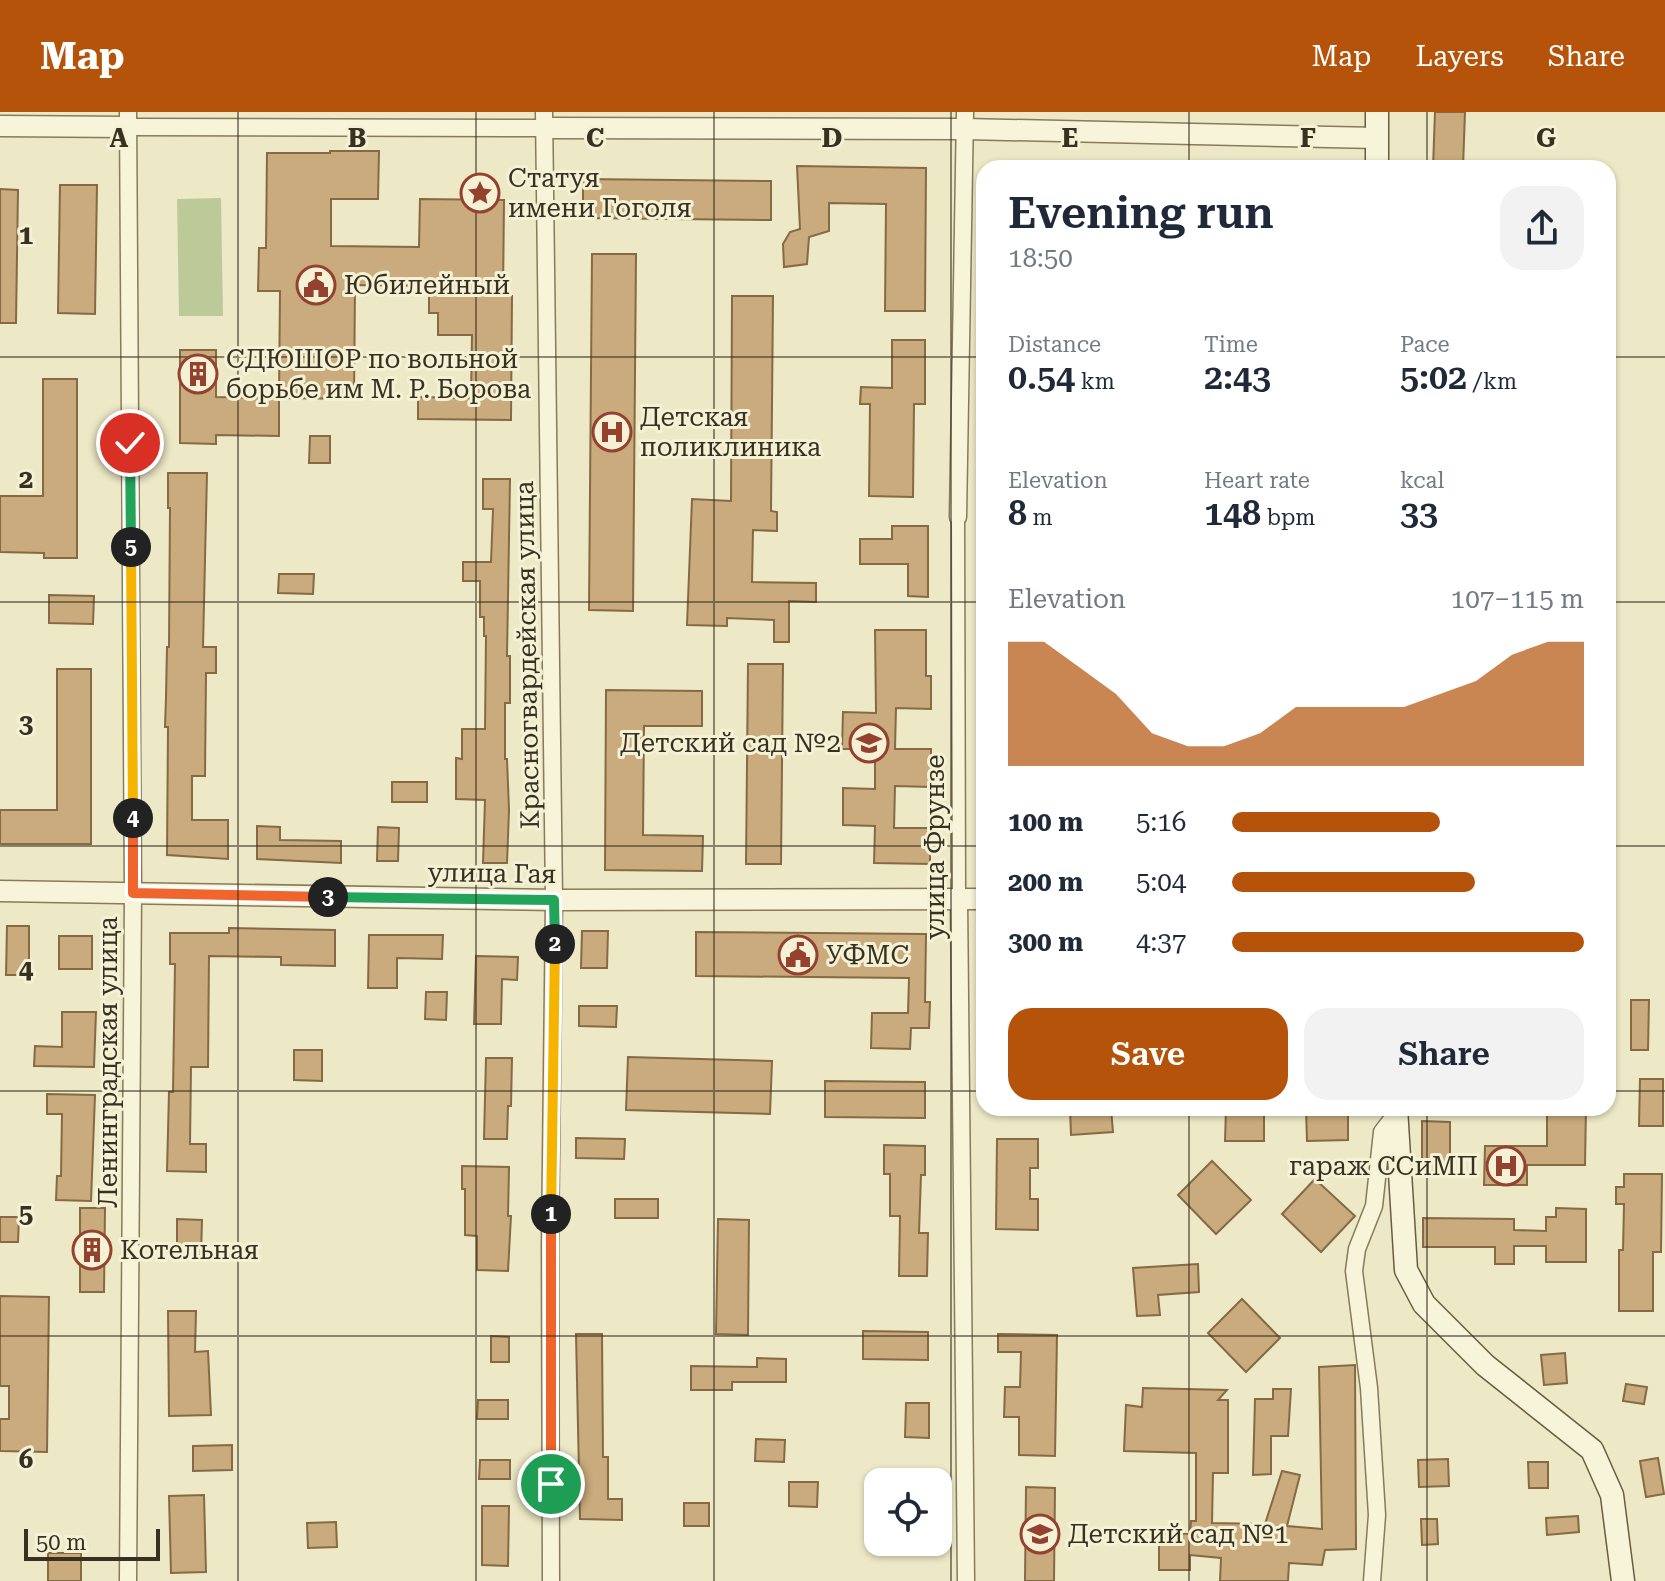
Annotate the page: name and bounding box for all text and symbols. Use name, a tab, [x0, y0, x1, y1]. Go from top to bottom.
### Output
text: Map	[40, 34, 125, 78]
text: Map	[1312, 40, 1371, 73]
text: Layers	[1415, 40, 1504, 73]
text: Share	[1548, 40, 1625, 73]
text: A	[110, 123, 129, 153]
text: B	[348, 123, 366, 153]
text: C	[586, 123, 604, 153]
text: D	[822, 123, 842, 153]
text: E	[1062, 123, 1078, 153]
text: F	[1300, 123, 1316, 153]
text: G	[1536, 123, 1556, 153]
place label: Статуя имени Гоголя	[508, 163, 692, 223]
place icon: Статуя имени Гоголя	[459, 172, 501, 214]
button: share	[1500, 186, 1584, 270]
text: Evening run	[1008, 187, 1274, 239]
text: 1	[19, 220, 33, 250]
text: 18:50	[1008, 243, 1073, 273]
public building icon: Юбилейный	[295, 264, 337, 306]
place label: Юбилейный	[344, 270, 510, 300]
text: Distance	[1008, 332, 1101, 357]
text: Time	[1204, 332, 1258, 357]
text: Pace	[1400, 332, 1450, 357]
place label: СДЮШОР по вольной борьбе им М. Р. Борова	[226, 344, 531, 404]
building icon: СДЮШОР по вольной борьбе им М. Р. Борова	[177, 353, 219, 395]
text: 0.54	[1008, 357, 1075, 397]
text: 2:43	[1204, 357, 1271, 397]
text: 5:02	[1400, 357, 1467, 397]
text: km	[1075, 369, 1115, 394]
text: /km	[1467, 369, 1517, 394]
place label: Детская поликлиника	[640, 402, 821, 462]
pin	[96, 409, 164, 477]
hospital icon: Детская поликлиника	[591, 411, 633, 453]
icon: check	[108, 421, 152, 465]
text: 2	[19, 464, 33, 494]
text: Elevation	[1008, 468, 1108, 493]
text: Heart rate	[1204, 468, 1310, 493]
text: kcal	[1400, 468, 1444, 493]
street label: Красногвардейская улица	[509, 480, 545, 830]
text: 8	[1008, 493, 1027, 533]
text: 148	[1204, 493, 1261, 533]
text: 33	[1400, 493, 1438, 533]
text: m	[1027, 505, 1053, 530]
text: bpm	[1261, 505, 1315, 530]
pin: 5	[111, 527, 151, 567]
text: 5	[125, 534, 137, 559]
text: Elevation	[1008, 584, 1126, 614]
text: 107–115 m	[1451, 584, 1584, 614]
text: 3	[19, 709, 33, 739]
school or university icon: Детский сад №2	[848, 722, 890, 764]
place label: Детский сад №2	[620, 728, 841, 758]
street label: улица Фрунзе	[920, 754, 950, 940]
pin: 4	[113, 798, 153, 838]
text: 4	[127, 805, 139, 830]
text: 100 m	[1008, 807, 1083, 837]
text: 5:16	[1136, 807, 1186, 837]
street label: улица Гая	[428, 857, 556, 889]
text: 200 m	[1008, 867, 1083, 897]
text: 5:04	[1136, 867, 1186, 897]
pin: 3	[308, 877, 348, 917]
text: 3	[322, 884, 334, 909]
street label: Ленинградская улица	[93, 916, 123, 1208]
pin: 2	[535, 924, 575, 964]
text: 300 m	[1008, 927, 1083, 957]
text: 4:37	[1136, 927, 1186, 957]
text: 2	[549, 931, 561, 956]
public building icon: УФМС	[777, 934, 819, 976]
place label: УФМС	[826, 940, 909, 970]
text: 4	[19, 954, 34, 984]
button: Save	[1008, 1008, 1288, 1100]
button: Share	[1304, 1008, 1584, 1100]
hospital icon: гараж ССиМП	[1485, 1145, 1527, 1187]
place label: гараж ССиМП	[1289, 1151, 1478, 1181]
pin: 1	[531, 1194, 571, 1234]
text: 5	[19, 1199, 33, 1229]
text: 1	[545, 1201, 557, 1226]
building icon: Котельная	[71, 1229, 113, 1271]
place label: Котельная	[120, 1235, 259, 1265]
text: 6	[19, 1444, 33, 1474]
pin	[517, 1450, 585, 1518]
icon: arrive	[529, 1462, 573, 1506]
map controls	[864, 1468, 952, 1556]
button: locate	[864, 1468, 952, 1556]
school or university icon: Детский сад №1	[1019, 1513, 1061, 1555]
place label: Детский сад №1	[1068, 1519, 1289, 1549]
scale bar	[24, 1525, 160, 1561]
text: 50 m	[36, 1530, 86, 1555]

